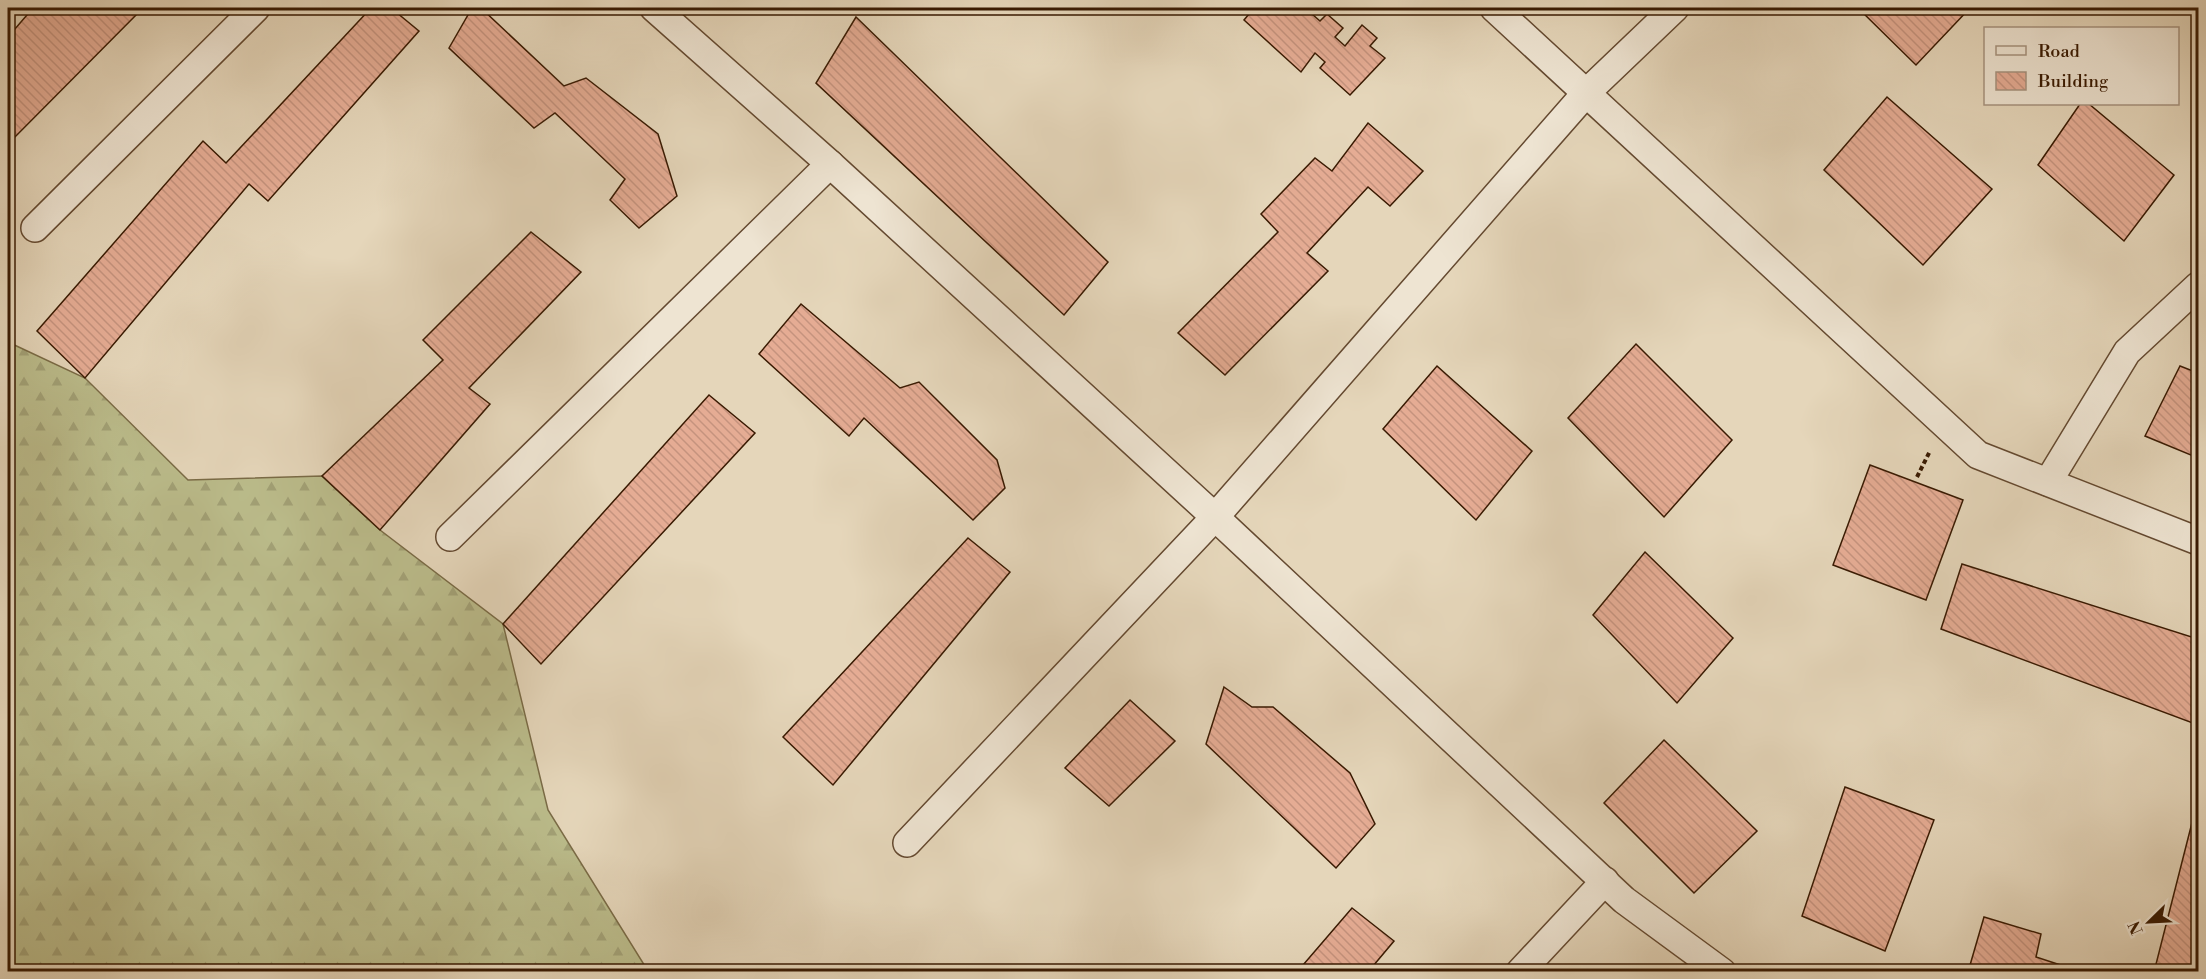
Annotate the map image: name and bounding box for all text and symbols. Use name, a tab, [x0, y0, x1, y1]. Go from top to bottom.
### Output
legend	[1984, 27, 2179, 105]
text: Road	[2038, 40, 2081, 63]
text: Building	[2037, 70, 2109, 93]
north arrow	[2119, 892, 2179, 952]
text: N	[2124, 918, 2148, 938]

